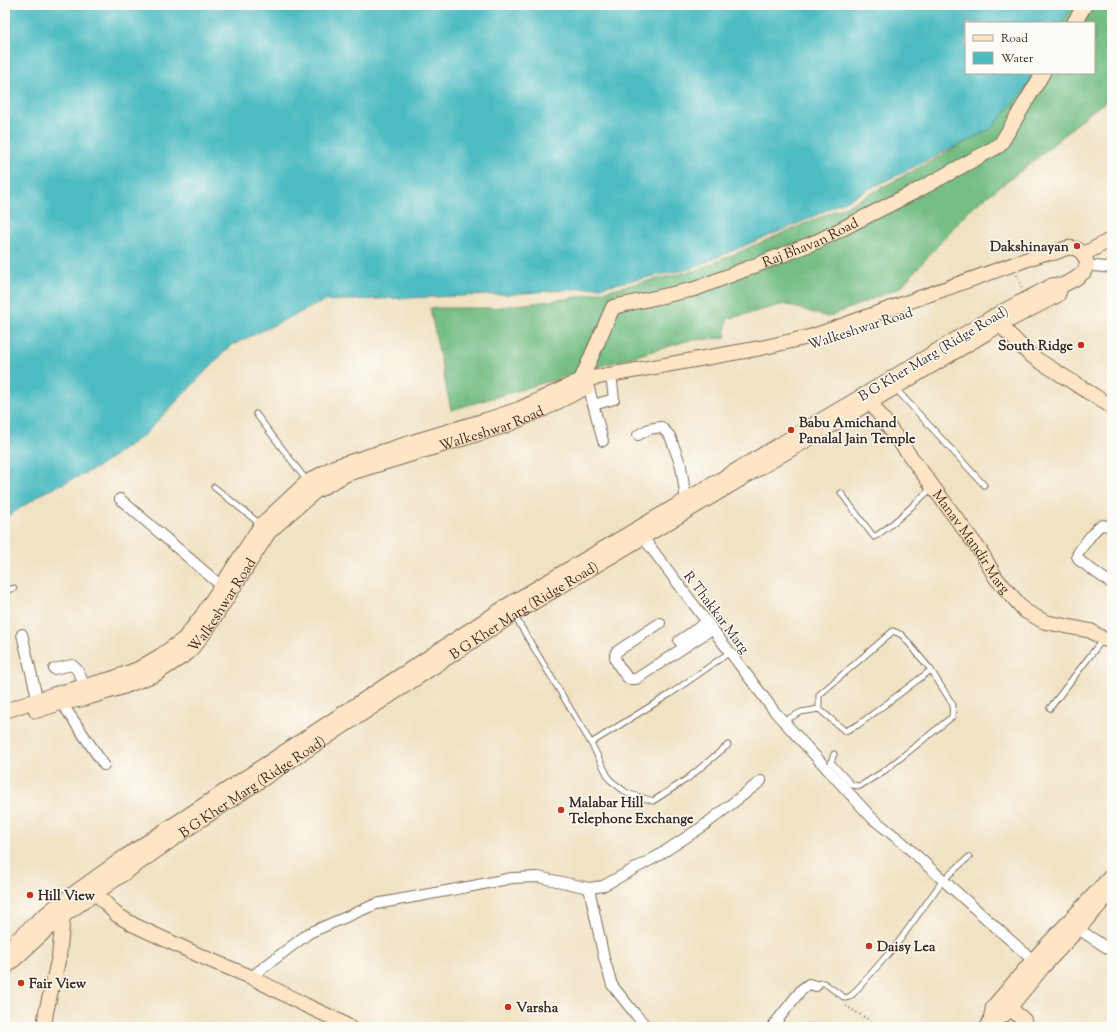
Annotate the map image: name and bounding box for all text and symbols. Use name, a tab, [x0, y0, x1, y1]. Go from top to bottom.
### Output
legend	[965, 22, 1095, 74]
text: Road	[1001, 30, 1028, 48]
text: Water	[1001, 50, 1034, 68]
street label: Raj Bhavan Road	[760, 214, 863, 274]
place label: Dakshinayan	[990, 238, 1070, 258]
marker: Dakshinayan	[1072, 241, 1082, 251]
street label: B G Kher Marg (Ridge Road)	[855, 302, 1013, 408]
street label: Walkeshwar Road	[806, 304, 916, 356]
place label: South Ridge	[998, 337, 1073, 357]
marker: South Ridge	[1076, 340, 1086, 350]
street label: Walkeshwar Road	[437, 402, 547, 457]
place label: Babu Amichand Panalal Jain Temple	[799, 414, 916, 450]
marker: Babu Amichand Panalal Jain Temple	[786, 425, 796, 435]
street label: Manav Mandir Marg	[927, 487, 1014, 599]
street label: Walkeshwar Road	[185, 555, 262, 657]
street label: B G Kher Marg (Ridge Road)	[446, 558, 603, 666]
street label: R Thakkar Marg	[678, 568, 753, 659]
street label: B G Kher Marg (Ridge Road)	[176, 732, 330, 844]
place label: Malabar Hill Telephone Exchange	[569, 794, 694, 830]
marker: Malabar Hill Telephone Exchange	[556, 805, 566, 815]
place label: Hill View	[38, 887, 96, 907]
marker: Hill View	[25, 890, 35, 900]
place label: Daisy Lea	[877, 938, 936, 958]
marker: Daisy Lea	[864, 941, 874, 951]
place label: Fair View	[29, 975, 87, 995]
marker: Fair View	[16, 978, 26, 988]
place label: Varsha	[516, 999, 559, 1019]
marker: Varsha	[503, 1002, 513, 1012]

